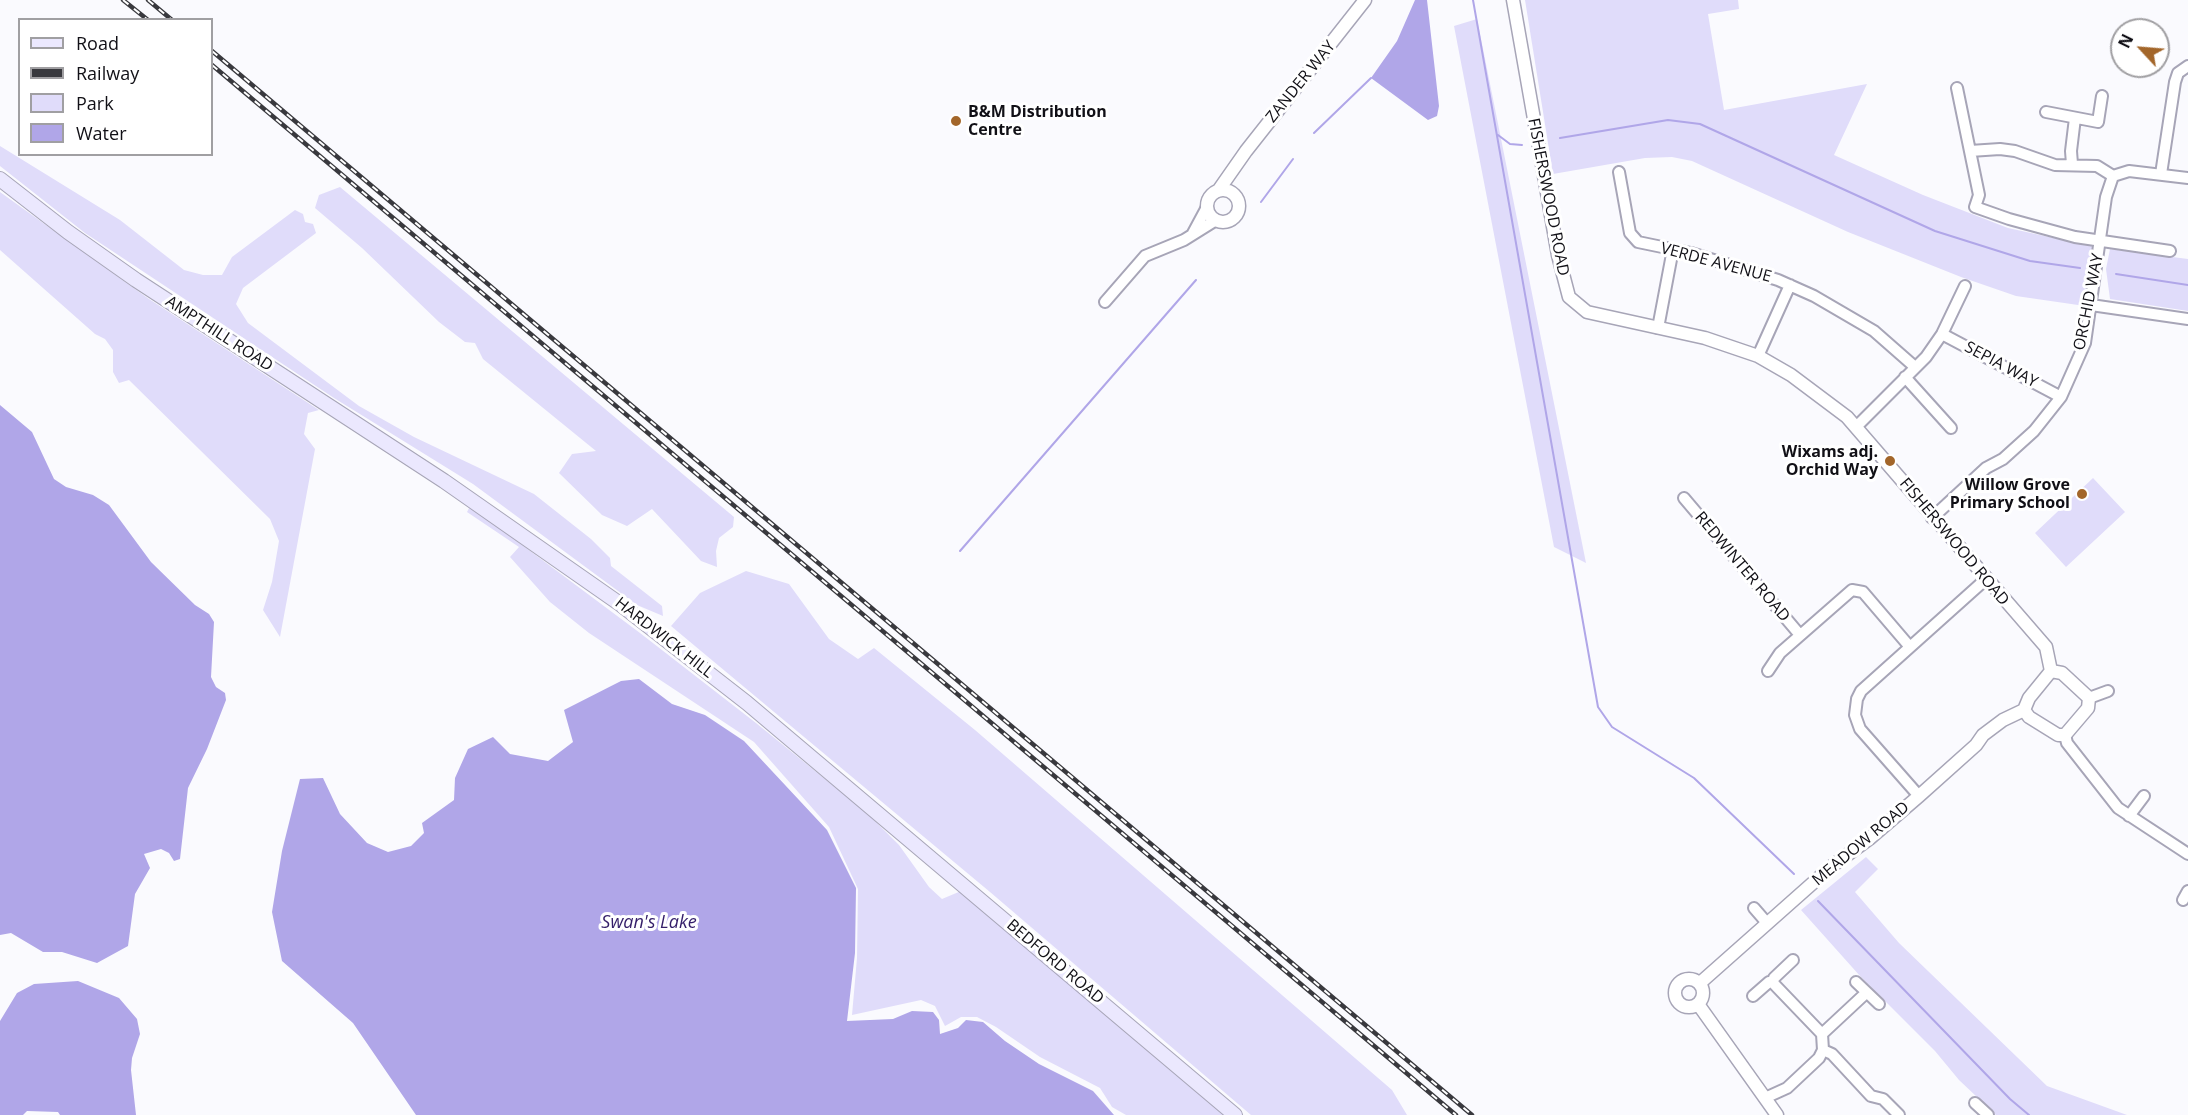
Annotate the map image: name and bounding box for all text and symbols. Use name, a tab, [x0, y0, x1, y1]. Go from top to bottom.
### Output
legend	[18, 18, 213, 156]
north arrow	[2110, 18, 2170, 78]
text: N	[2113, 30, 2138, 52]
text: Road	[76, 31, 119, 55]
street label: ZANDER WAY	[1262, 37, 1340, 127]
text: Railway	[76, 61, 139, 85]
text: Park	[76, 91, 114, 115]
place label: B&M Distribution Centre	[968, 102, 1107, 140]
marker: B&M Distribution Centre	[949, 114, 963, 128]
street label: FISHERSWOOD ROAD	[1523, 116, 1573, 278]
text: Water	[76, 121, 127, 145]
street label: VERDE AVENUE	[1658, 239, 1774, 287]
street label: ORCHID WAY	[2070, 252, 2108, 352]
street label: AMPTHILL ROAD	[162, 292, 276, 376]
street label: SEPIA WAY	[1961, 338, 2041, 392]
place label: Wixams adj. Orchid Way	[1782, 442, 1878, 480]
marker: Wixams adj. Orchid Way	[1883, 454, 1897, 468]
street label: FISHERSWOOD ROAD	[1895, 474, 2013, 610]
place label: Willow Grove Primary School	[1950, 475, 2070, 513]
marker: Willow Grove Primary School	[2075, 487, 2089, 501]
street label: REDWINTER ROAD	[1690, 508, 1794, 626]
street label: HARDWICK HILL	[611, 594, 717, 682]
street label: MEADOW ROAD	[1809, 798, 1913, 890]
water label: Swan's Lake	[601, 912, 697, 934]
street label: BEDFORD ROAD	[1002, 916, 1108, 1008]

